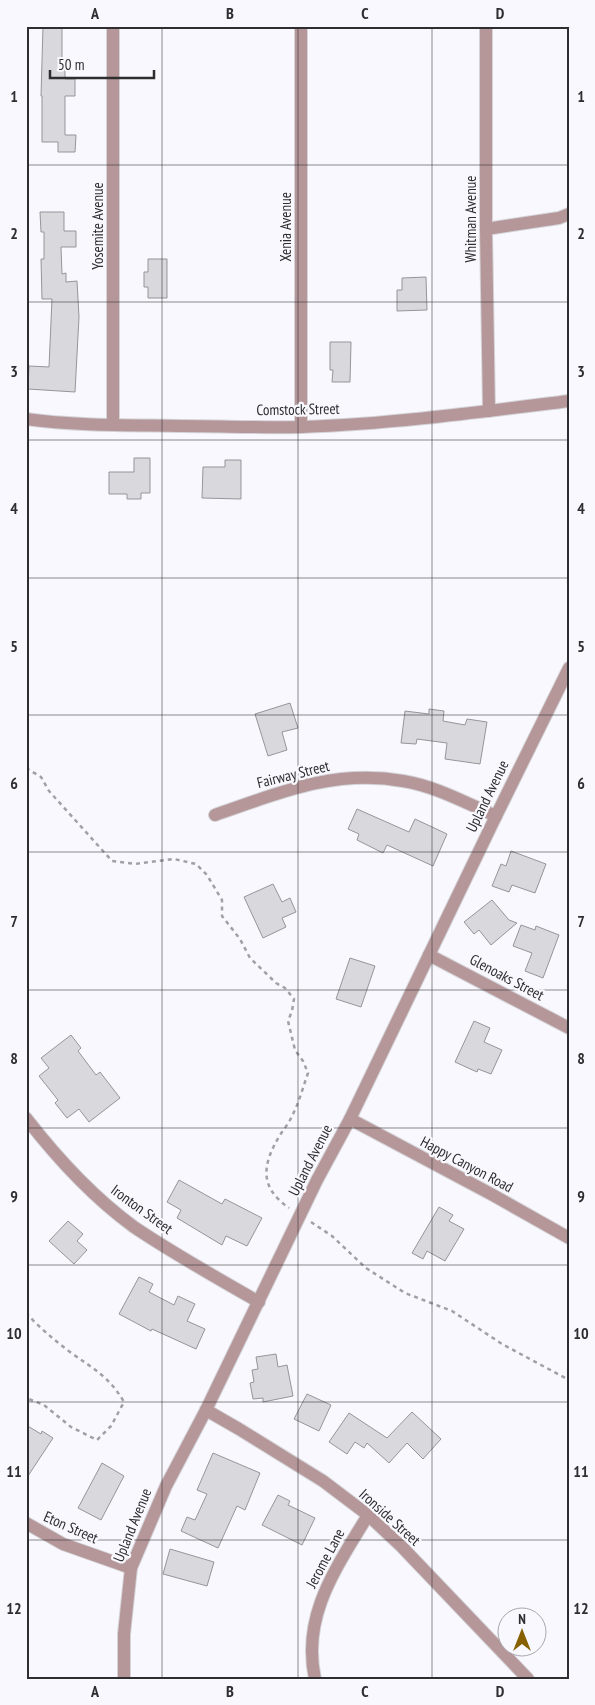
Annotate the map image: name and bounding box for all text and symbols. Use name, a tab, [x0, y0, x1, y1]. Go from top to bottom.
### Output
text: A	[90, 3, 100, 23]
text: B	[226, 3, 234, 23]
text: C	[361, 3, 369, 23]
text: D	[496, 3, 505, 23]
scale bar	[50, 48, 154, 80]
text: 50 m	[58, 55, 84, 74]
text: 1	[10, 86, 18, 106]
text: 1	[577, 86, 585, 106]
street label: Whitman Avenue	[461, 175, 480, 263]
street label: Yosemite Avenue	[88, 182, 107, 270]
street label: Xenia Avenue	[276, 192, 295, 262]
text: 2	[10, 223, 18, 243]
text: 2	[577, 223, 585, 243]
text: 3	[10, 361, 18, 381]
text: 3	[577, 361, 585, 381]
street label: Comstock Street	[256, 399, 340, 419]
text: 4	[10, 498, 18, 518]
text: 4	[577, 498, 585, 518]
text: 5	[10, 636, 18, 656]
text: 5	[577, 636, 585, 656]
street label: Fairway Street	[255, 756, 331, 792]
street label: Upland Avenue	[461, 757, 513, 835]
text: 6	[10, 773, 18, 793]
text: 6	[577, 773, 585, 793]
text: 7	[10, 911, 18, 931]
text: 7	[577, 911, 585, 931]
street label: Glenoaks Street	[467, 950, 547, 1004]
text: 8	[10, 1048, 18, 1068]
text: 8	[577, 1048, 585, 1068]
street label: Upland Avenue	[284, 1121, 336, 1199]
street label: Happy Canyon Road	[417, 1132, 517, 1196]
street label: Ironton Street	[107, 1180, 177, 1238]
text: 9	[10, 1186, 18, 1206]
text: 9	[577, 1186, 585, 1206]
text: 10	[6, 1323, 22, 1343]
text: 10	[573, 1323, 589, 1343]
text: 11	[6, 1461, 22, 1481]
text: 11	[573, 1461, 589, 1481]
street label: Upland Avenue	[109, 1485, 155, 1565]
street label: Ironside Street	[355, 1485, 425, 1549]
street label: Eton Street	[41, 1507, 101, 1547]
street label: Jerome Lane	[301, 1525, 348, 1592]
text: 12	[6, 1598, 22, 1618]
text: 12	[573, 1598, 589, 1618]
north arrow	[498, 1608, 548, 1658]
text: N	[518, 1610, 526, 1628]
text: A	[90, 1681, 100, 1701]
text: B	[226, 1681, 234, 1701]
text: C	[361, 1681, 369, 1701]
text: D	[496, 1681, 505, 1701]

